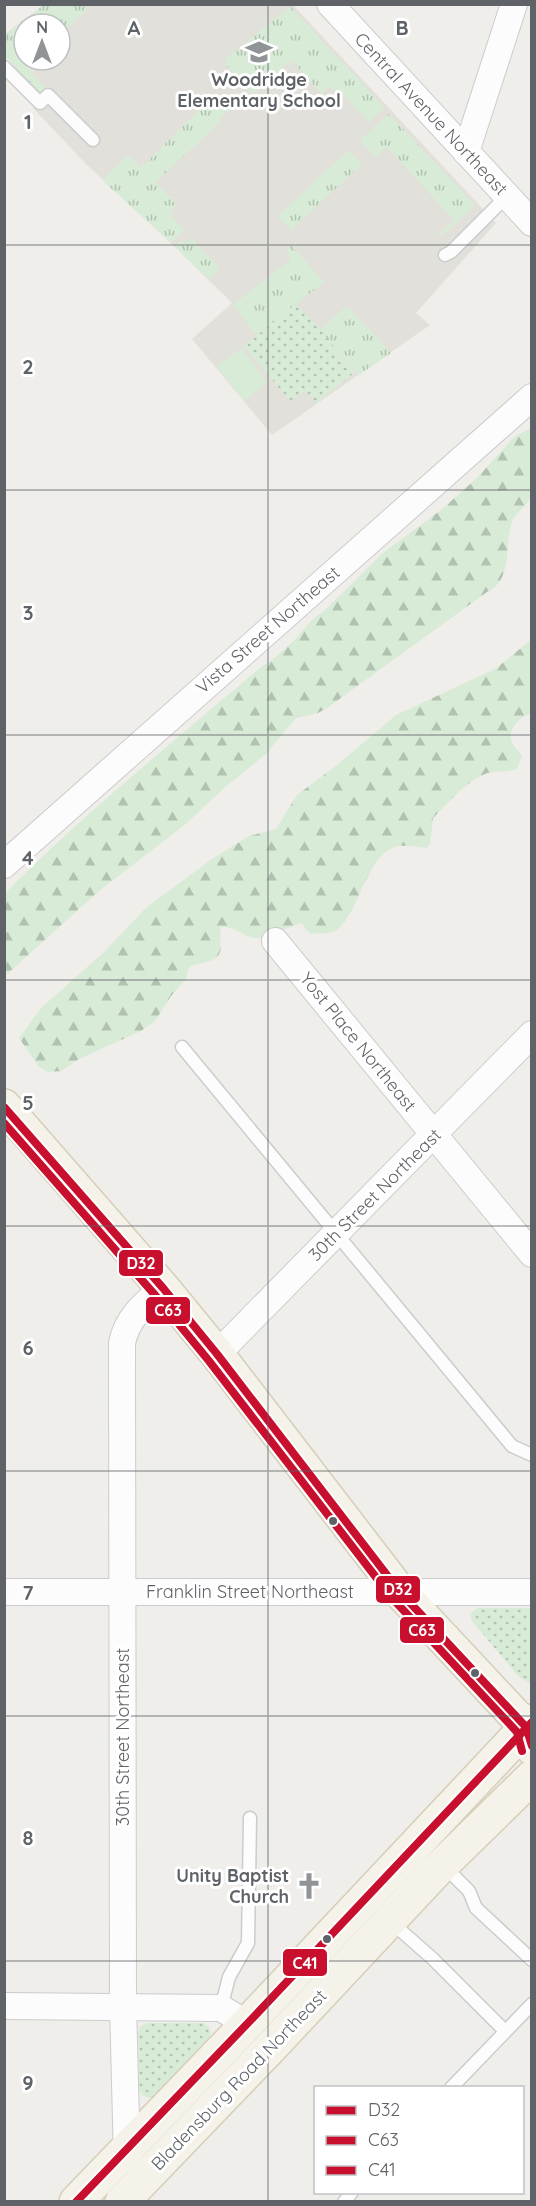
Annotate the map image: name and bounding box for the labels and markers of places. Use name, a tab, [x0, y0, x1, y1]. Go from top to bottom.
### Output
school or university icon: Woodridge Elementary School	[244, 37, 274, 67]
place label: Woodridge Elementary School	[177, 68, 341, 112]
unlabelled marker	[327, 1515, 339, 1527]
unlabelled marker	[469, 1667, 481, 1679]
place label: Unity Baptist Church	[176, 1864, 289, 1908]
church icon: Unity Baptist Church	[294, 1871, 324, 1901]
unlabelled marker	[321, 1933, 333, 1945]

